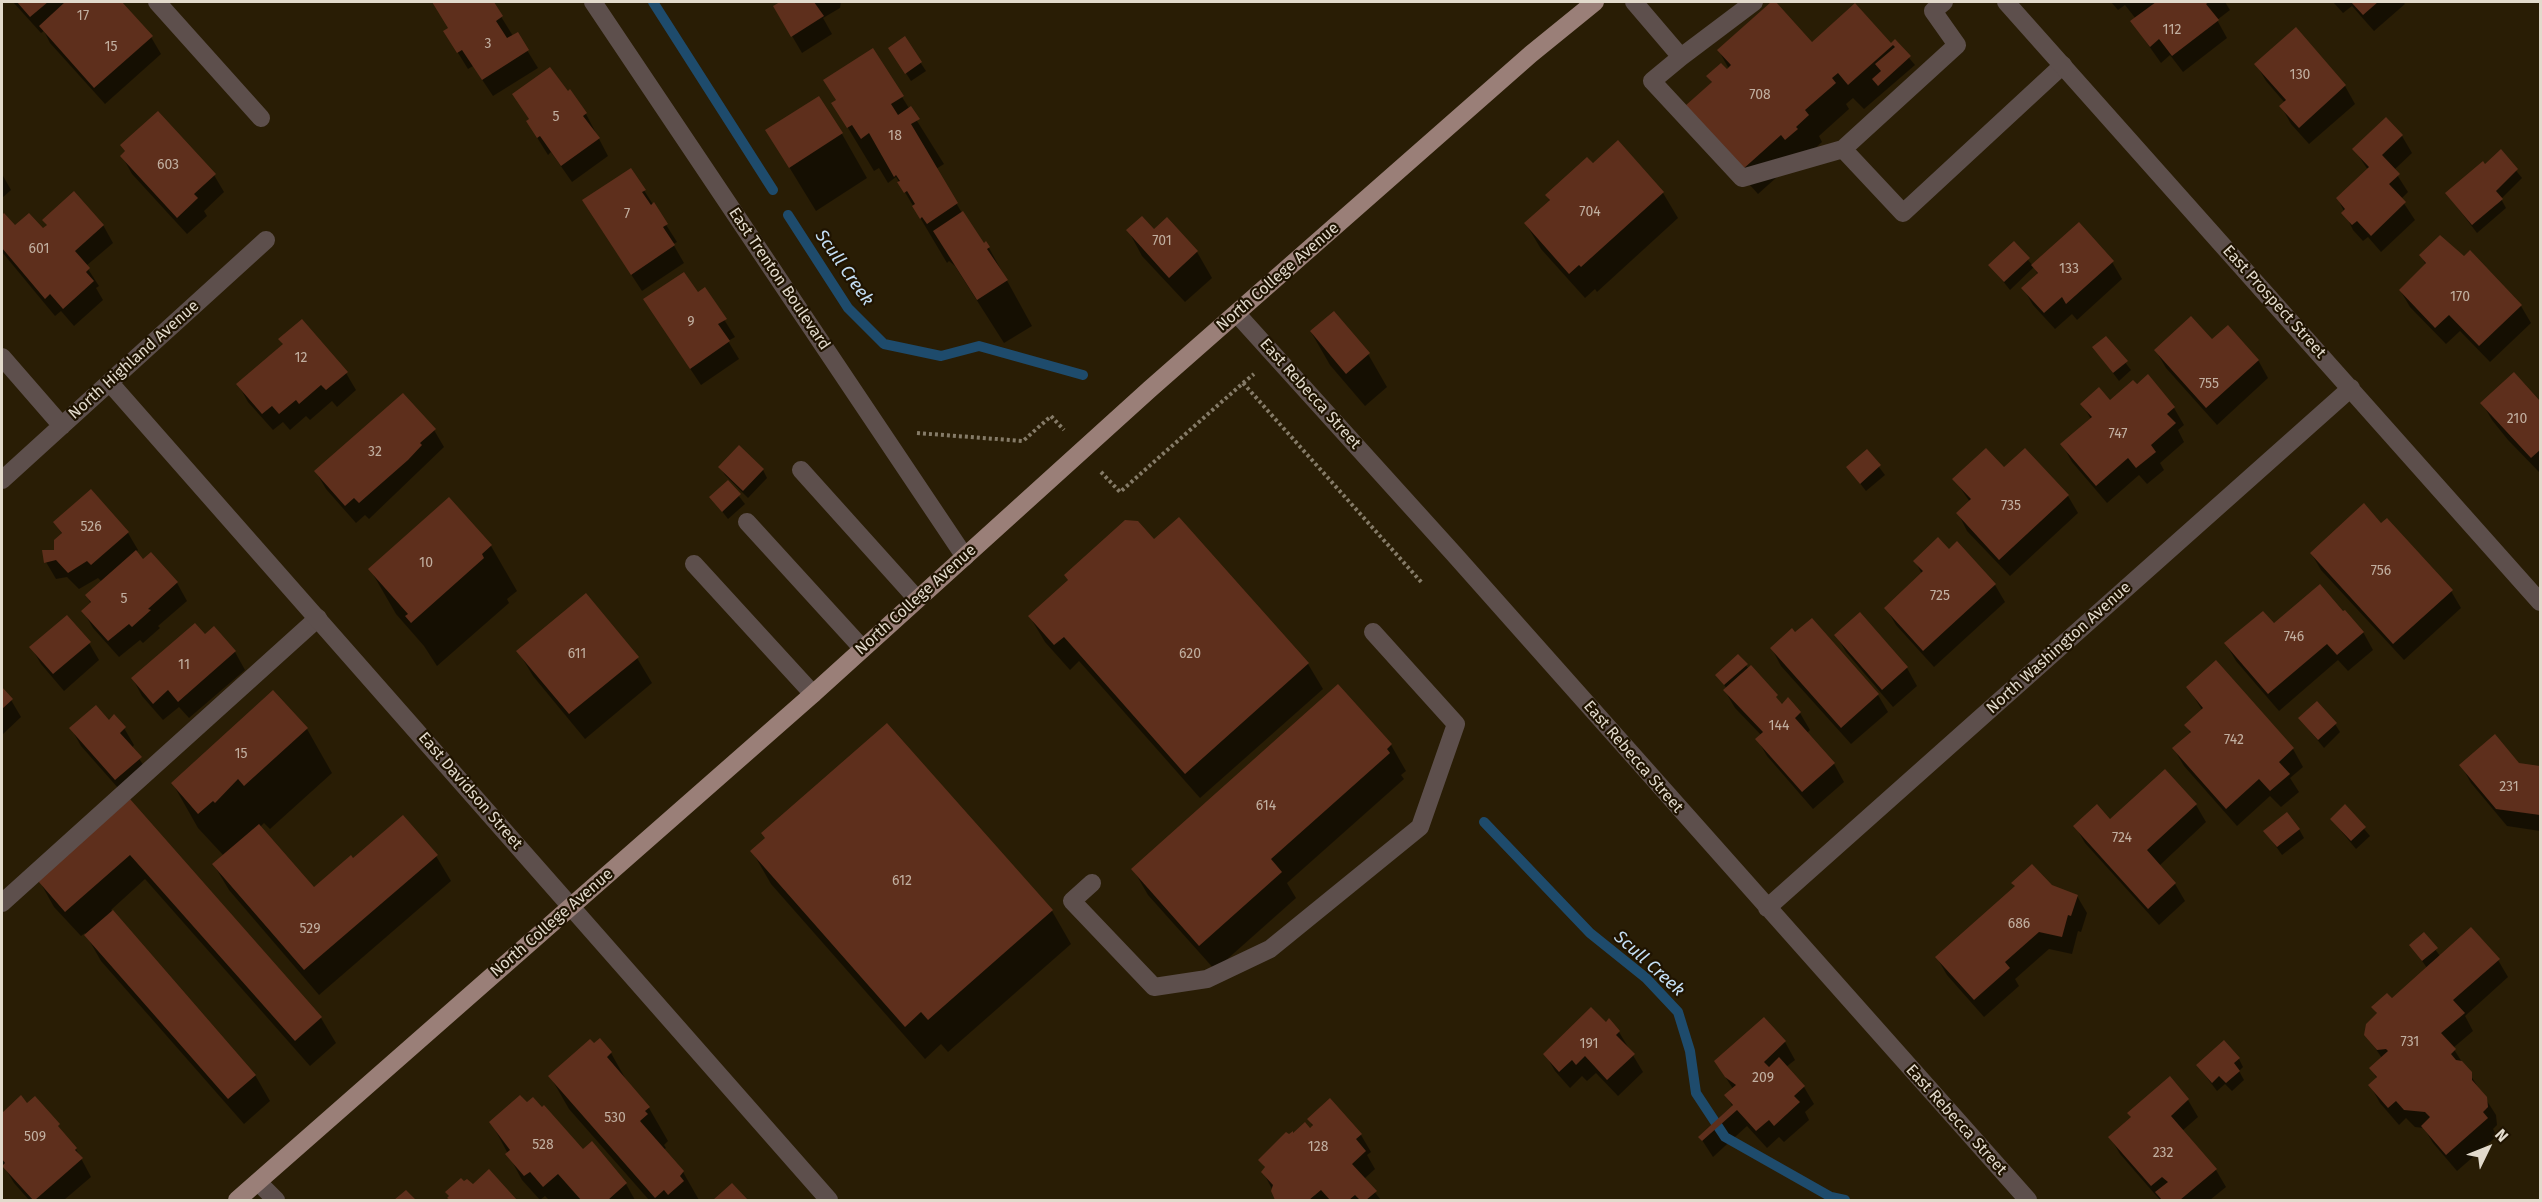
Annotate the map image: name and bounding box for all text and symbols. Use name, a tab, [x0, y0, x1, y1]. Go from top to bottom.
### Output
house number: 17	[77, 8, 89, 24]
house number: 112	[2163, 22, 2181, 38]
house number: 3	[485, 36, 491, 52]
house number: 15	[104, 39, 118, 55]
house number: 130	[2290, 67, 2310, 83]
house number: 708	[1749, 87, 1771, 103]
house number: 5	[552, 109, 560, 125]
house number: 18	[888, 128, 902, 144]
house number: 603	[157, 157, 179, 173]
street label: East Trenton Boulevard	[724, 204, 834, 354]
house number: 704	[1579, 204, 1601, 220]
house number: 7	[624, 206, 630, 222]
street label: North College Avenue	[1213, 219, 1343, 335]
water label: Scull Creek	[810, 226, 878, 310]
house number: 701	[1152, 233, 1172, 249]
house number: 601	[29, 241, 49, 257]
street label: East Prospect Street	[2218, 242, 2330, 362]
house number: 133	[2059, 261, 2079, 277]
house number: 170	[2450, 289, 2470, 305]
street label: North Highland Avenue	[65, 296, 203, 424]
house number: 9	[687, 314, 695, 330]
street label: East Rebecca Street	[1255, 335, 1365, 453]
house number: 12	[295, 350, 307, 366]
house number: 755	[2199, 376, 2219, 392]
house number: 210	[2507, 411, 2527, 427]
house number: 747	[2109, 426, 2127, 442]
house number: 32	[368, 444, 382, 460]
house number: 735	[2001, 498, 2021, 514]
house number: 526	[80, 519, 102, 535]
street label: North College Avenue	[852, 541, 980, 659]
house number: 10	[419, 555, 433, 571]
house number: 756	[2371, 563, 2391, 579]
street label: North Washington Avenue	[1983, 578, 2135, 718]
house number: 725	[1930, 588, 1950, 604]
house number: 5	[120, 591, 128, 607]
house number: 746	[2284, 629, 2304, 645]
house number: 611	[568, 646, 586, 662]
house number: 620	[1179, 646, 1201, 662]
house number: 11	[178, 657, 190, 673]
street label: East Rebecca Street	[1579, 697, 1687, 817]
house number: 144	[1769, 718, 1789, 734]
street label: East Davidson Street	[414, 729, 526, 853]
house number: 742	[2224, 732, 2244, 748]
house number: 15	[234, 746, 248, 762]
house number: 231	[2499, 779, 2519, 795]
house number: 614	[1256, 798, 1276, 814]
house number: 724	[2112, 830, 2132, 846]
street label: North College Avenue	[487, 865, 617, 981]
house number: 612	[892, 873, 912, 889]
house number: 686	[2008, 916, 2030, 932]
house number: 529	[300, 921, 320, 937]
water label: Scull Creek	[1609, 927, 1689, 1001]
house number: 731	[2401, 1034, 2419, 1050]
house number: 191	[1579, 1036, 1599, 1052]
street label: East Rebecca Street	[1901, 1061, 2011, 1179]
house number: 209	[1752, 1070, 1774, 1086]
house number: 530	[604, 1110, 626, 1126]
north arrow	[2458, 1118, 2518, 1178]
text: N	[2491, 1125, 2512, 1146]
house number: 509	[24, 1129, 46, 1145]
house number: 528	[532, 1137, 554, 1153]
house number: 128	[1308, 1139, 1328, 1155]
house number: 232	[2153, 1145, 2173, 1161]

